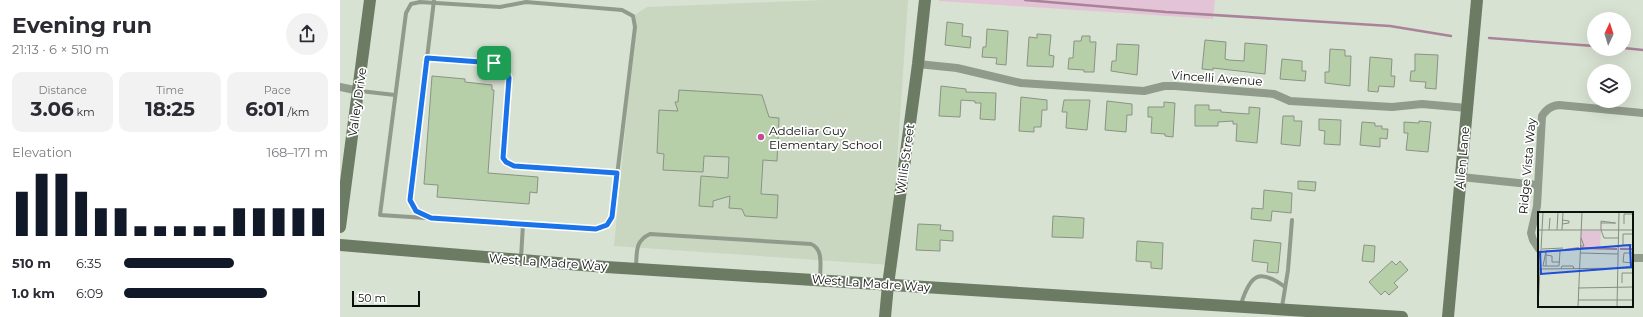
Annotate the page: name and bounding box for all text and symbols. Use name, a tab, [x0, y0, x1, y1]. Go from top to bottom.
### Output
text: Evening run	[12, 12, 152, 39]
north arrow	[1587, 12, 1631, 56]
map controls	[1587, 12, 1631, 108]
button: share	[286, 13, 328, 55]
text: 21:13 · 6 × 510 m	[12, 41, 109, 57]
pin	[477, 46, 511, 80]
icon: arrive	[483, 52, 505, 74]
button: layers	[1587, 64, 1631, 108]
street label: Valley Drive	[345, 67, 369, 137]
street label: Vincelli Avenue	[1171, 67, 1263, 89]
text: Distance	[39, 83, 87, 97]
text: Time	[156, 83, 184, 97]
text: Pace	[264, 83, 291, 97]
text: 3.06	[31, 97, 74, 121]
text: 18:25	[145, 97, 195, 121]
text: 6:01	[245, 97, 285, 121]
text: km	[74, 105, 95, 119]
text: /km	[285, 105, 309, 119]
street label: Ridge Vista Way	[1515, 117, 1539, 215]
place label: Addeliar Guy Elementary School	[769, 123, 882, 152]
street label: Willis Street	[893, 123, 917, 195]
street label: Allen Lane	[1452, 126, 1472, 190]
marker: Addeliar Guy Elementary School	[756, 132, 766, 142]
text: Elevation	[12, 144, 72, 160]
text: 168–171 m	[266, 144, 328, 160]
inset map	[1538, 212, 1633, 307]
street label: West La Madre Way	[488, 250, 608, 274]
text: 510 m	[12, 255, 51, 271]
text: 6:35	[76, 255, 101, 271]
street label: West La Madre Way	[811, 271, 931, 295]
text: 1.0 km	[12, 285, 55, 301]
text: 6:09	[76, 285, 103, 301]
scale bar	[352, 289, 420, 308]
text: 50 m	[358, 291, 386, 305]

